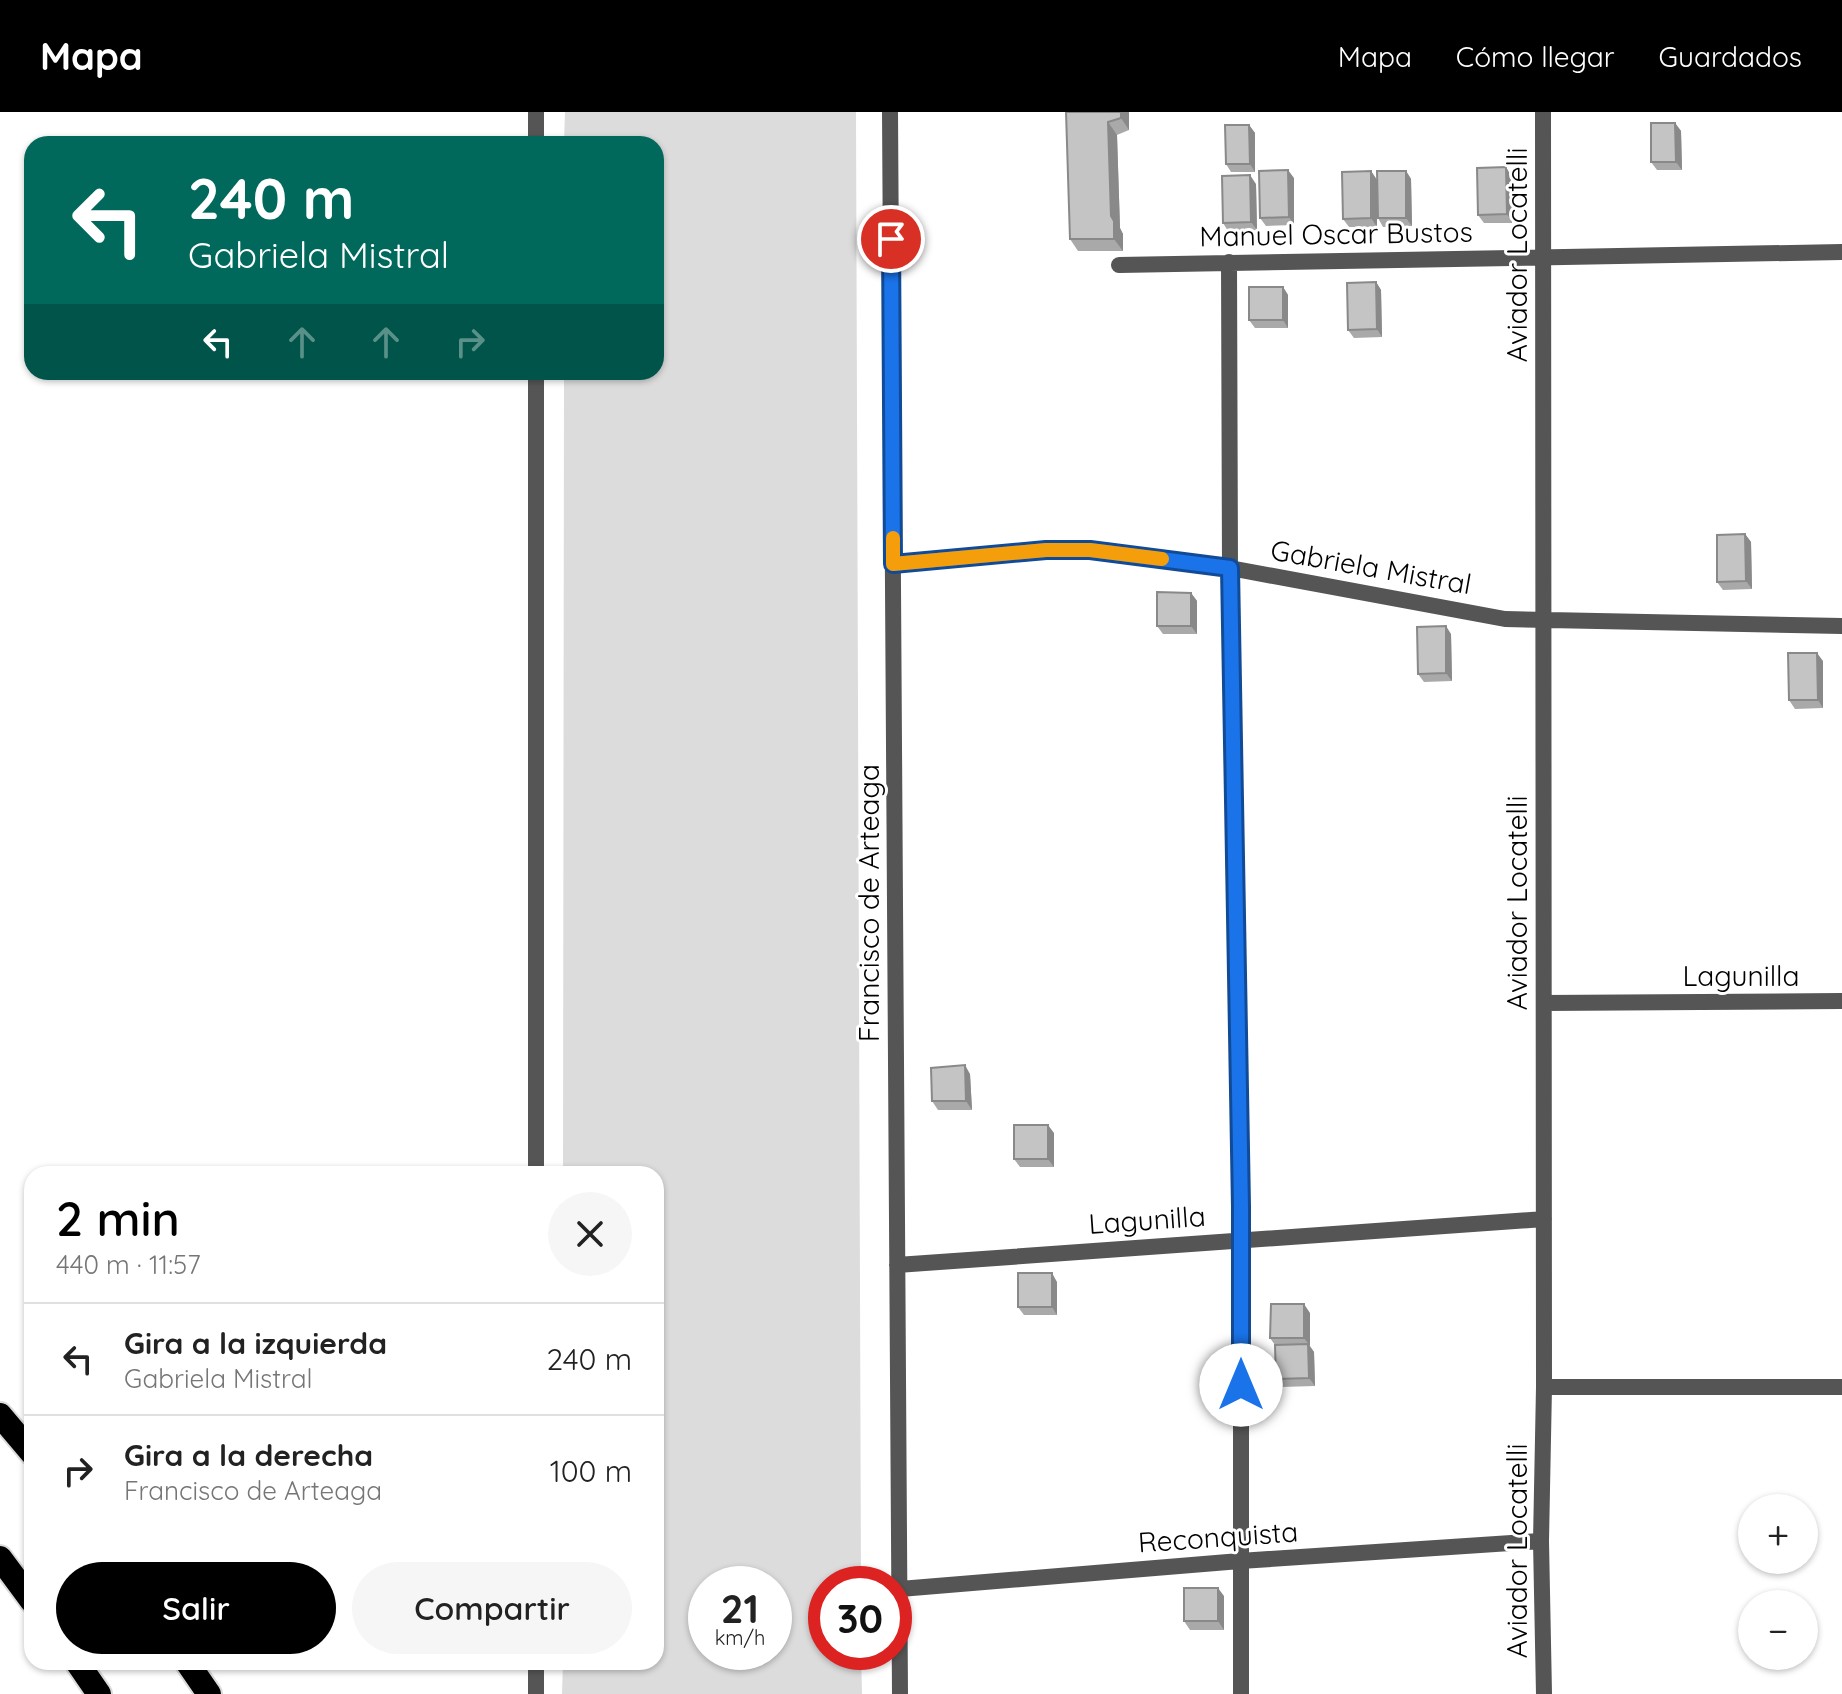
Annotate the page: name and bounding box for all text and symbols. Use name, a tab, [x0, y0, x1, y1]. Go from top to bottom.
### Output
text: Mapa	[40, 32, 143, 80]
text: Mapa	[1338, 39, 1412, 74]
text: Cómo llegar	[1456, 39, 1615, 74]
text: Guardados	[1659, 39, 1802, 74]
street label: Aviador Locatelli	[1499, 148, 1534, 362]
text: 240 m	[188, 163, 355, 233]
icon: left	[56, 168, 160, 272]
pin	[857, 205, 925, 273]
street label: Manuel Oscar Bustos	[1199, 214, 1473, 253]
icon: arrive	[869, 217, 913, 261]
text: Gabriela Mistral	[188, 232, 449, 277]
icon: left	[196, 320, 240, 364]
icon: ahead	[280, 320, 324, 364]
icon: ahead	[364, 320, 408, 364]
icon: right	[448, 320, 492, 364]
street label: Gabriela Mistral	[1268, 532, 1474, 601]
street label: Francisco de Arteaga	[851, 764, 886, 1042]
street label: Aviador Locatelli	[1499, 796, 1534, 1010]
street label: Lagunilla	[1682, 958, 1800, 993]
text: 2 min	[56, 1188, 180, 1248]
button: close	[548, 1192, 632, 1276]
street label: Lagunilla	[1087, 1198, 1207, 1241]
text: 440 m · 11:57	[56, 1248, 201, 1281]
text: Gira a la izquierda	[124, 1324, 387, 1362]
icon: left	[56, 1337, 100, 1381]
text: 240 m	[547, 1340, 632, 1378]
position arrow	[1199, 1343, 1283, 1427]
text: Gabriela Mistral	[124, 1362, 313, 1395]
text: Gira a la derecha	[124, 1436, 373, 1474]
street label: Aviador Locatelli	[1499, 1444, 1534, 1658]
icon: right	[56, 1449, 100, 1493]
text: 100 m	[550, 1452, 632, 1490]
text: Francisco de Arteaga	[124, 1474, 382, 1507]
map controls	[1738, 1494, 1818, 1670]
button: +	[1738, 1494, 1818, 1574]
street label: Reconquista	[1137, 1513, 1299, 1560]
button: Salir	[56, 1562, 336, 1654]
button: Compartir	[352, 1562, 632, 1654]
speed limit sign: 30	[808, 1566, 912, 1670]
text: 21	[721, 1583, 759, 1633]
button: −	[1738, 1590, 1818, 1670]
text: km/h	[715, 1625, 765, 1650]

